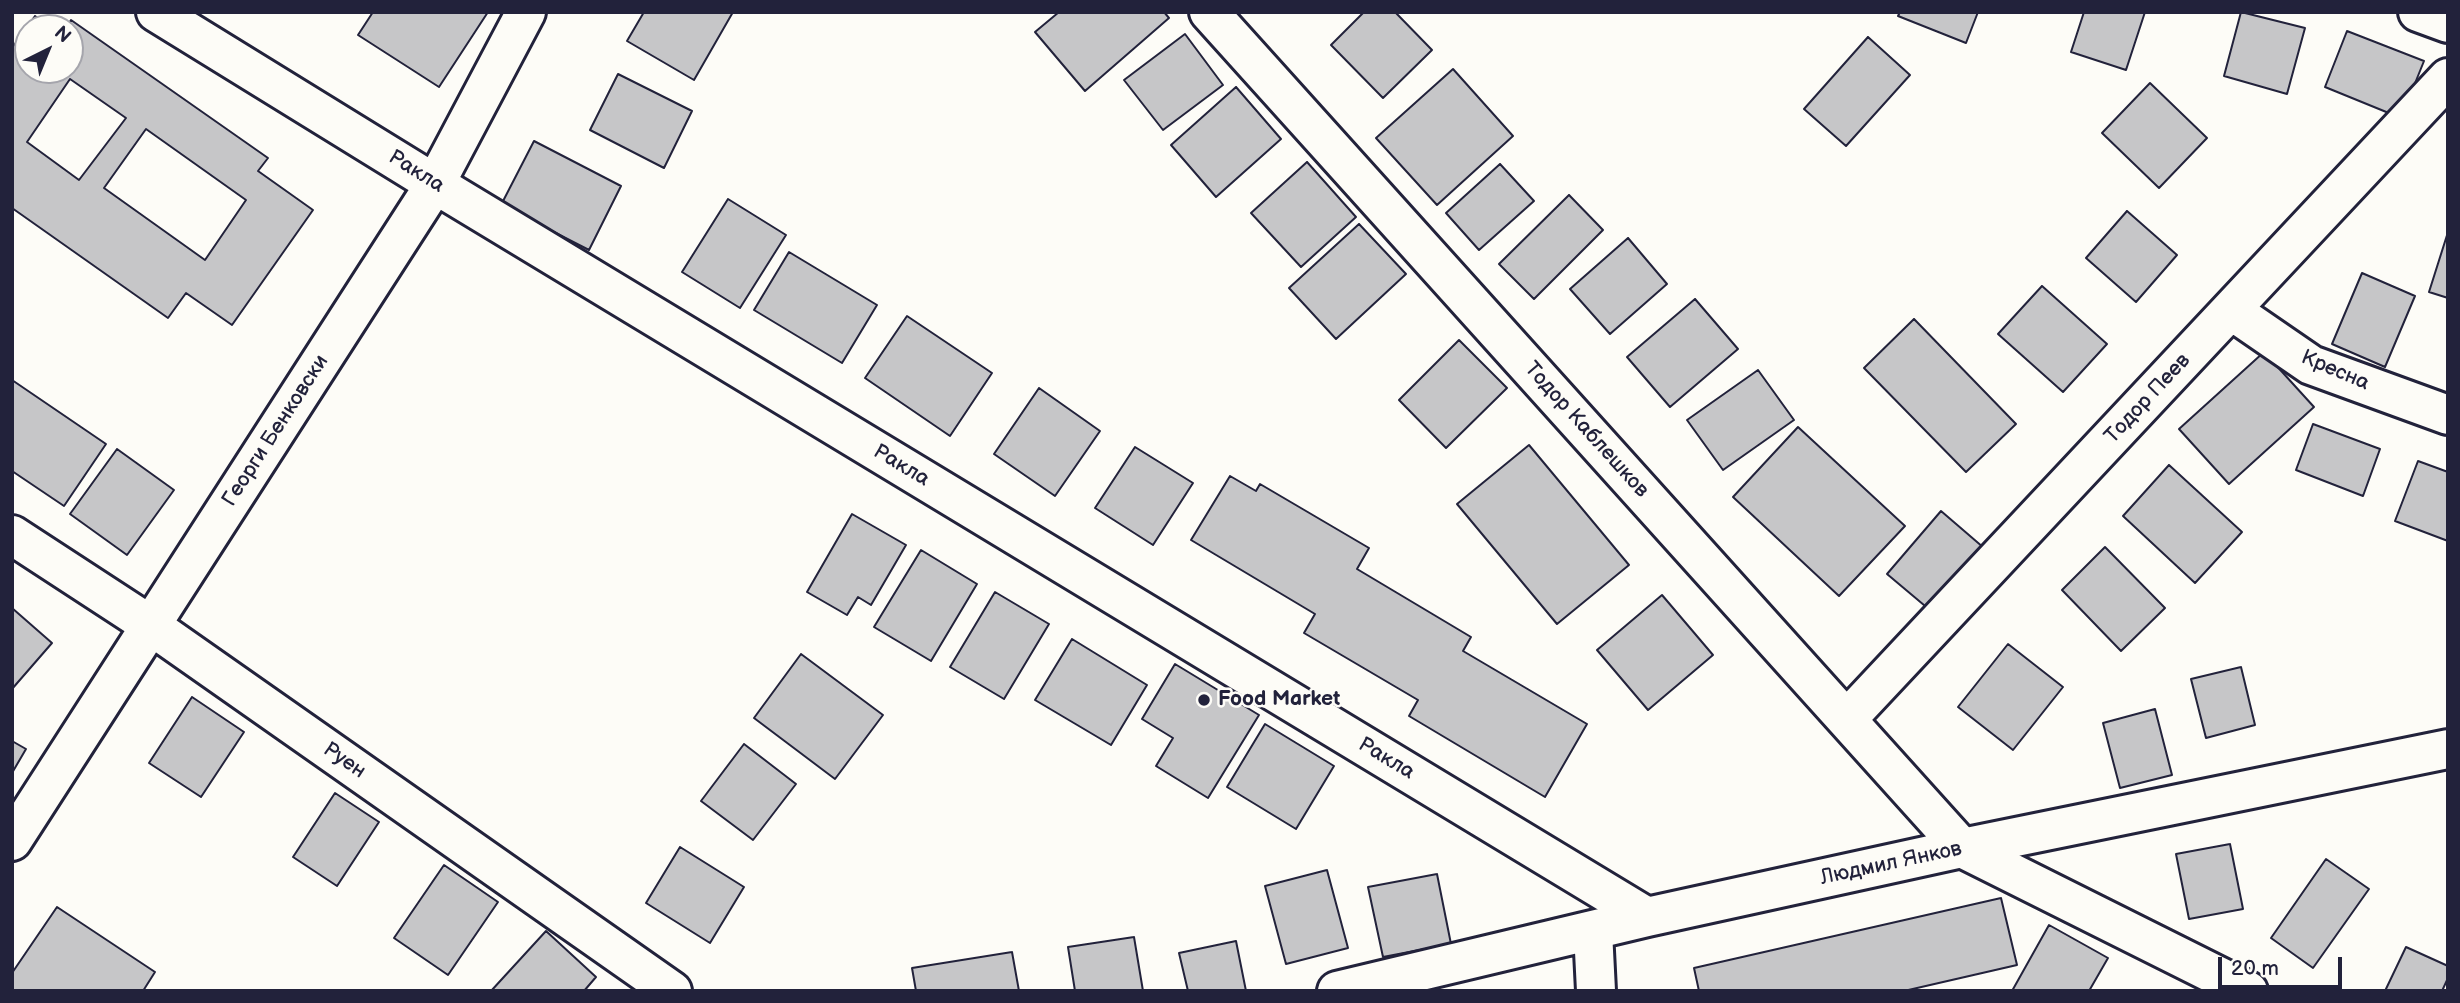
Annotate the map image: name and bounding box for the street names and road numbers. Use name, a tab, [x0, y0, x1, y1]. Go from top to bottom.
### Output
street label: Ракла	[383, 145, 449, 199]
street label: Кресна	[2297, 345, 2373, 397]
street label: Тодор Пеев	[2100, 349, 2196, 449]
street label: Георги Бенковски	[218, 350, 334, 512]
street label: Тодор Каблешков	[1518, 357, 1654, 503]
street label: Ракла	[868, 439, 934, 493]
street label: Ракла	[1353, 732, 1419, 786]
street label: Руен	[318, 737, 370, 785]
street label: Людмил Янков	[1818, 837, 1964, 891]

